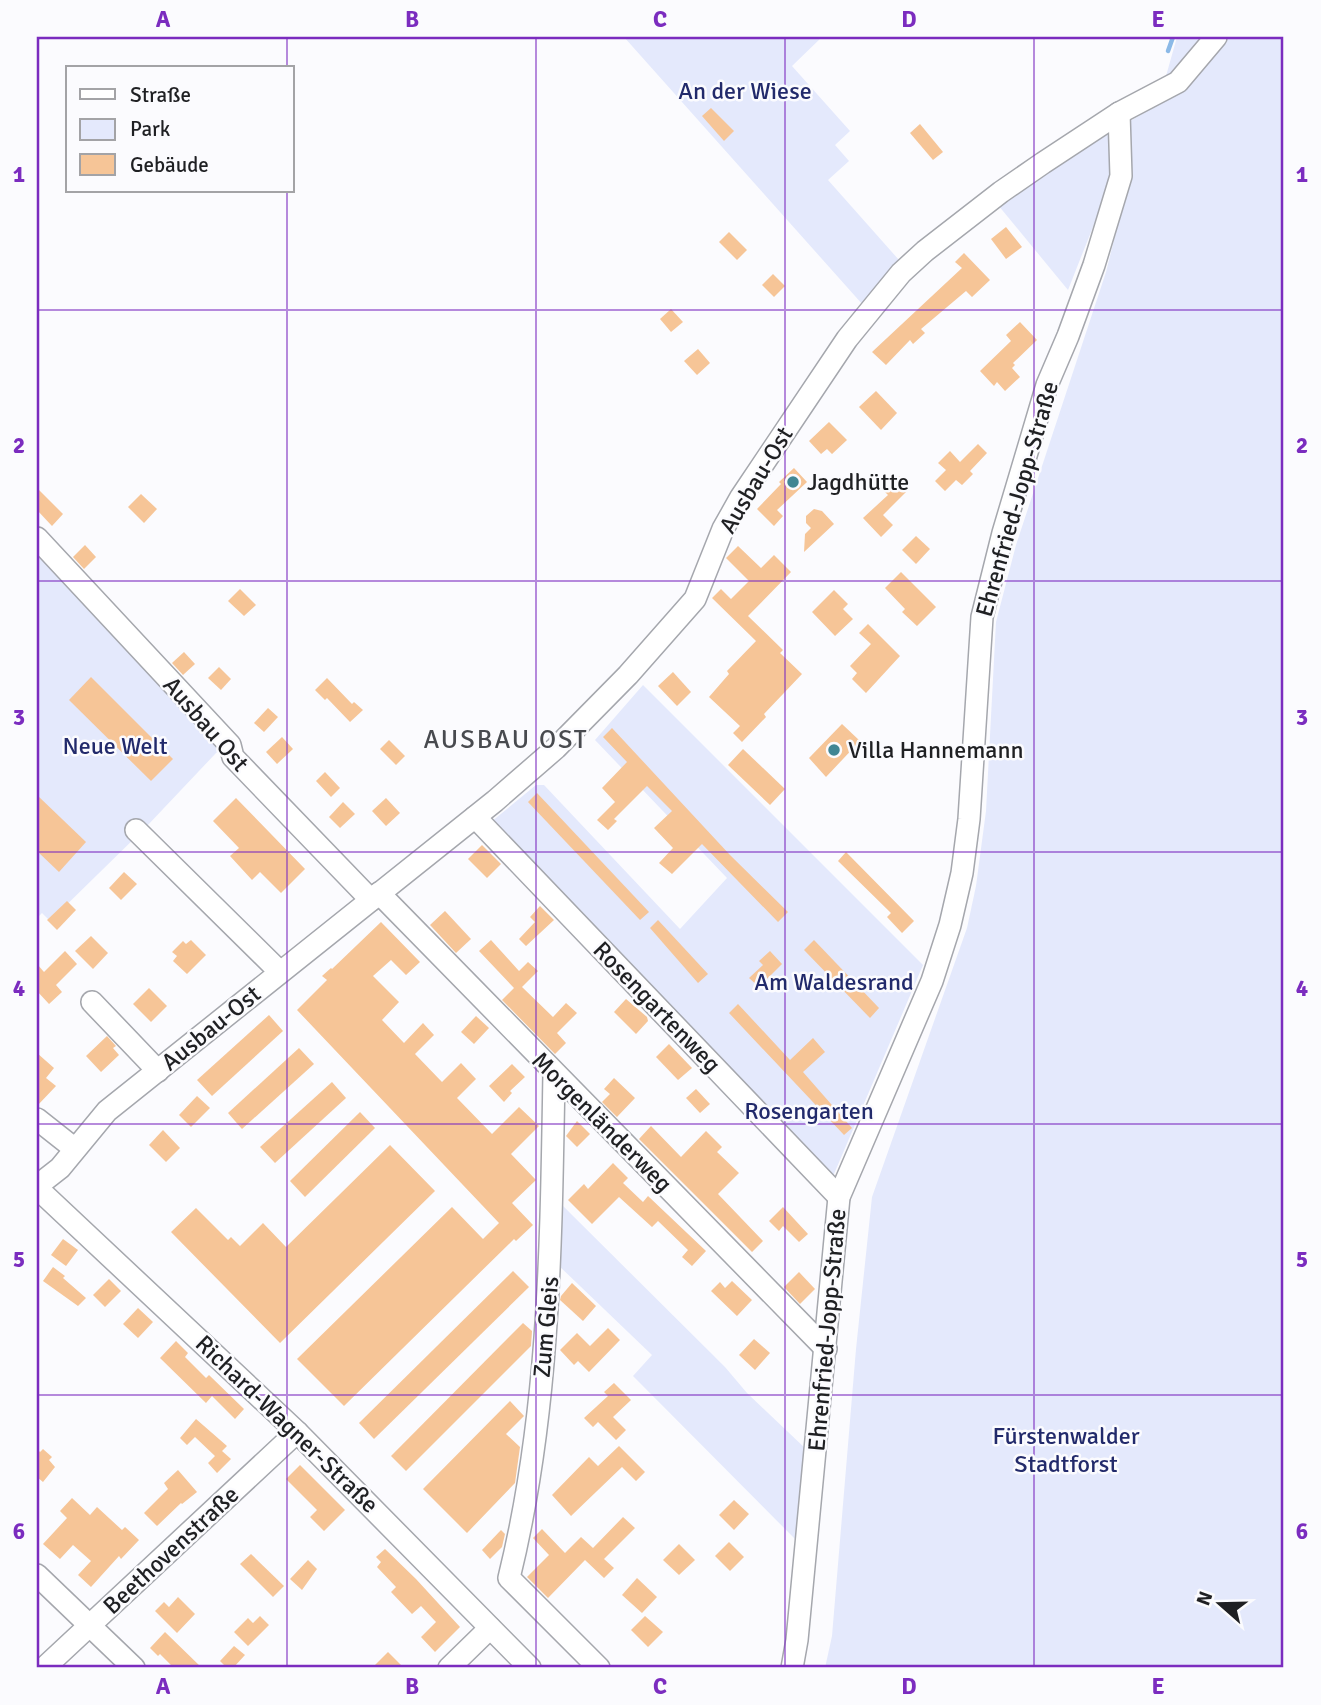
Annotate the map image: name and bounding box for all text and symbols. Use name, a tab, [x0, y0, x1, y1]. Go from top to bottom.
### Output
text: A	[156, 5, 171, 34]
text: B	[405, 5, 419, 34]
text: C	[653, 5, 667, 34]
text: D	[901, 5, 917, 34]
text: E	[1151, 5, 1165, 34]
legend	[66, 66, 294, 192]
park label: An der Wiese	[678, 76, 812, 106]
text: Straße	[130, 82, 191, 108]
text: Park	[130, 116, 171, 142]
text: Gebäude	[130, 152, 209, 178]
text: 1	[13, 160, 25, 189]
text: 1	[1296, 160, 1308, 189]
street label: Ehrenfried-Jopp-Straße	[969, 378, 1065, 620]
street label: Ausbau-Ost	[712, 421, 800, 539]
text: 2	[13, 431, 25, 460]
text: 2	[1296, 431, 1308, 460]
place label: Jagdhütte	[807, 467, 909, 497]
marker: Jagdhütte	[785, 474, 801, 490]
street label: Ausbau Ost	[157, 670, 255, 778]
text: 3	[13, 703, 25, 732]
text: 3	[1296, 703, 1308, 732]
district label: AUSBAU OST	[423, 724, 589, 756]
park label: Neue Welt	[62, 731, 168, 761]
place label: Villa Hannemann	[848, 735, 1024, 765]
marker: Villa Hannemann	[826, 742, 842, 758]
street label: Rosengartenweg	[587, 935, 727, 1079]
park label: Am Waldesrand	[754, 967, 914, 997]
text: 4	[13, 974, 25, 1003]
text: 4	[1296, 974, 1308, 1003]
street label: Ausbau-Ost	[155, 979, 267, 1077]
street label: Morgenländerweg	[525, 1045, 679, 1199]
park label: Rosengarten	[744, 1096, 874, 1126]
street label: Ehrenfried-Jopp-Straße	[801, 1207, 853, 1453]
text: 5	[13, 1245, 25, 1274]
text: 5	[1296, 1245, 1308, 1274]
street label: Zum Gleis	[527, 1275, 565, 1379]
street label: Richard-Wagner-Straße	[189, 1329, 385, 1519]
park label: Fürstenwalder Stadtforst	[993, 1421, 1140, 1479]
street label: Beethovenstraße	[97, 1479, 245, 1621]
text: 6	[13, 1517, 25, 1546]
text: 6	[1296, 1517, 1308, 1546]
north arrow	[1184, 1568, 1254, 1638]
text: N	[1191, 1588, 1219, 1609]
text: A	[156, 1672, 171, 1701]
text: B	[405, 1672, 419, 1701]
text: C	[653, 1672, 667, 1701]
text: D	[901, 1672, 917, 1701]
text: E	[1151, 1672, 1165, 1701]

